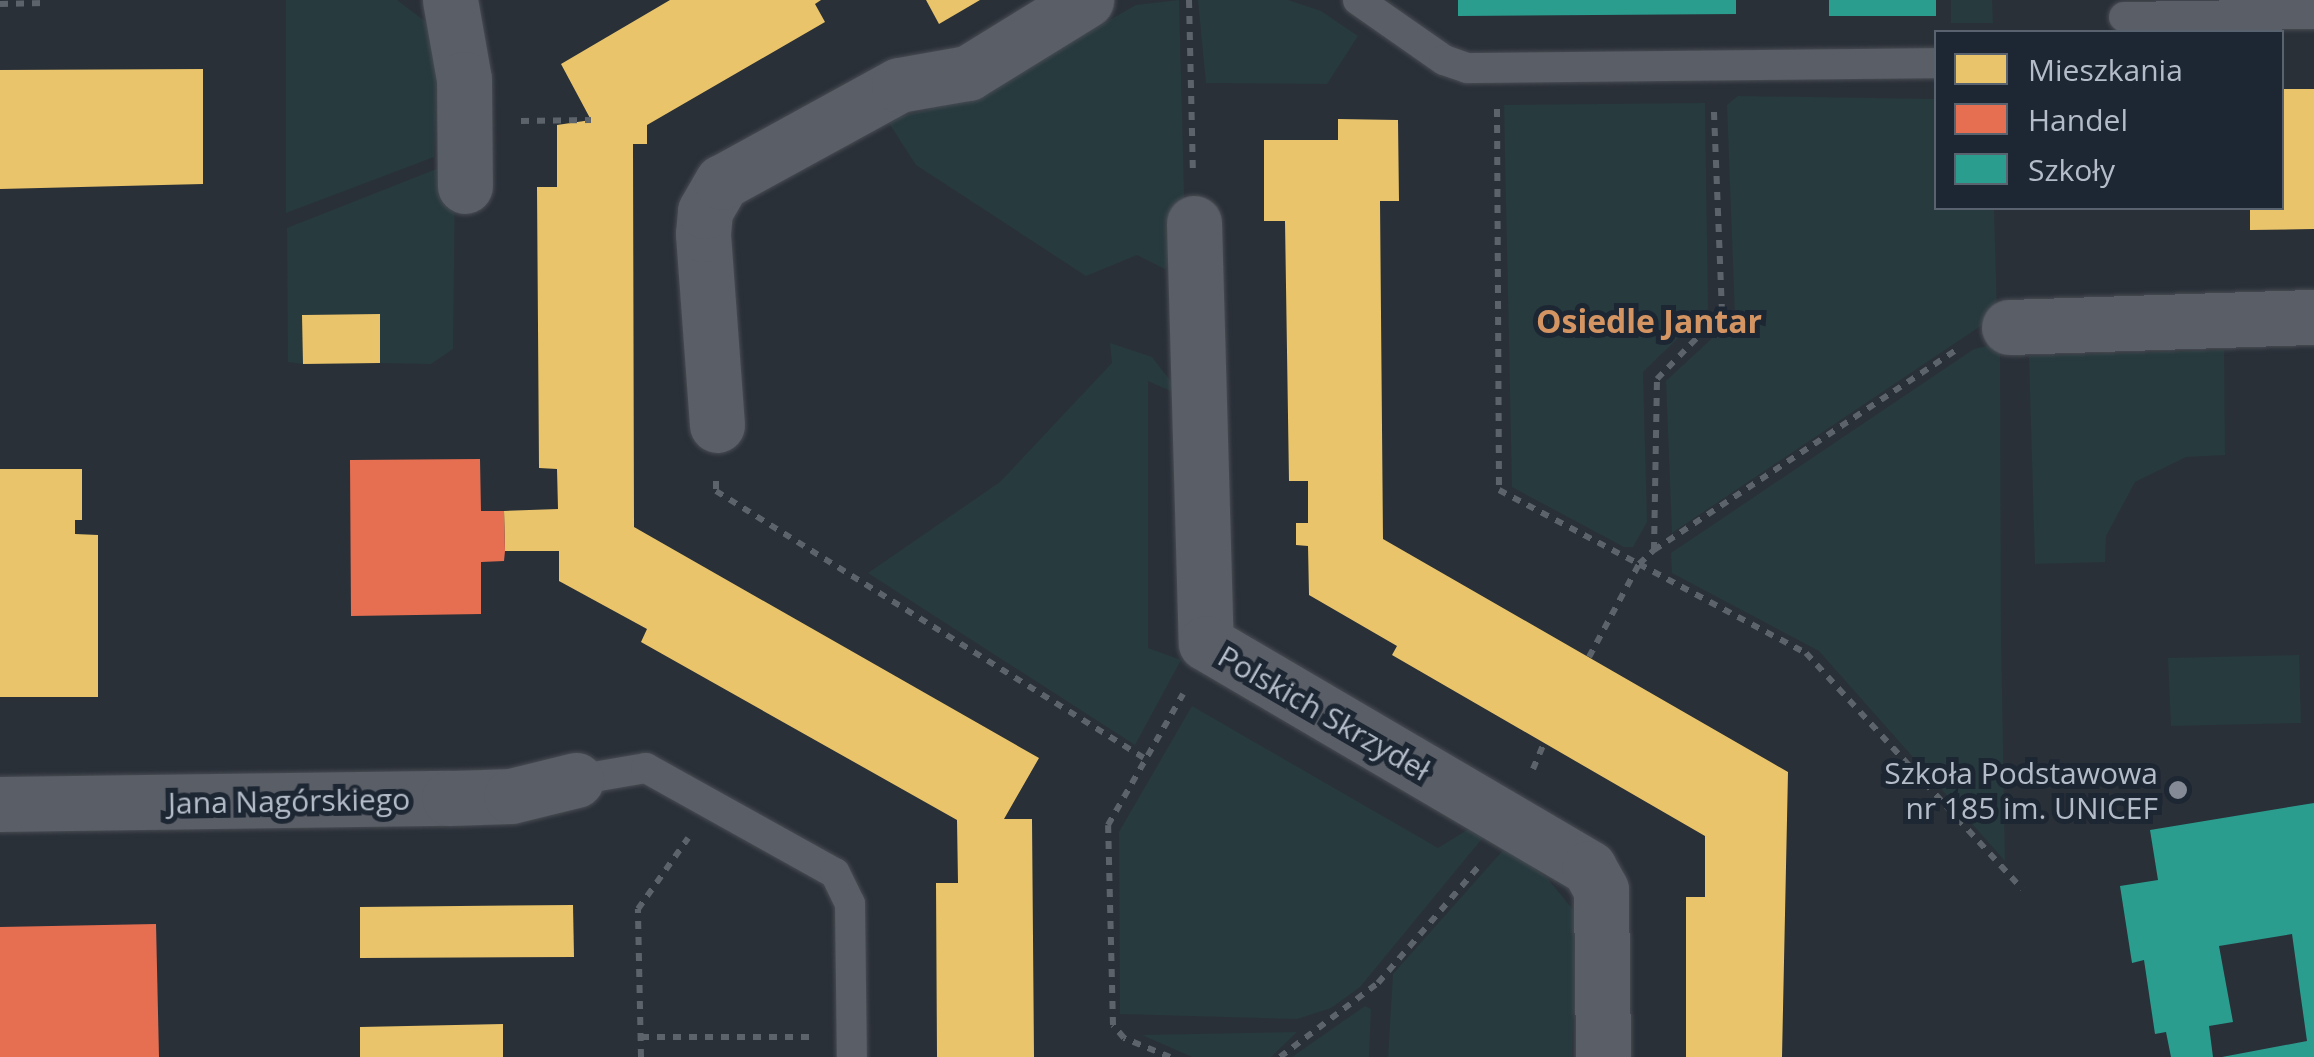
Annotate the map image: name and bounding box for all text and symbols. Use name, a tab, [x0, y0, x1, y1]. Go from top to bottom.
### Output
legend	[1934, 30, 2284, 210]
text: Mieszkania	[2028, 49, 2183, 90]
text: Handel	[2028, 99, 2128, 140]
text: Szkoły	[2028, 149, 2115, 190]
district label: Osiedle Jantar	[1536, 302, 1762, 340]
street label: Polskich Skrzydeł	[1212, 638, 1436, 788]
place label: Szkoła Podstawowa nr 185 im. UNICEF	[1884, 755, 2158, 826]
marker: Szkoła Podstawowa nr 185 im. UNICEF	[2167, 779, 2189, 801]
street label: Jana Nagórskiego	[168, 781, 410, 821]

